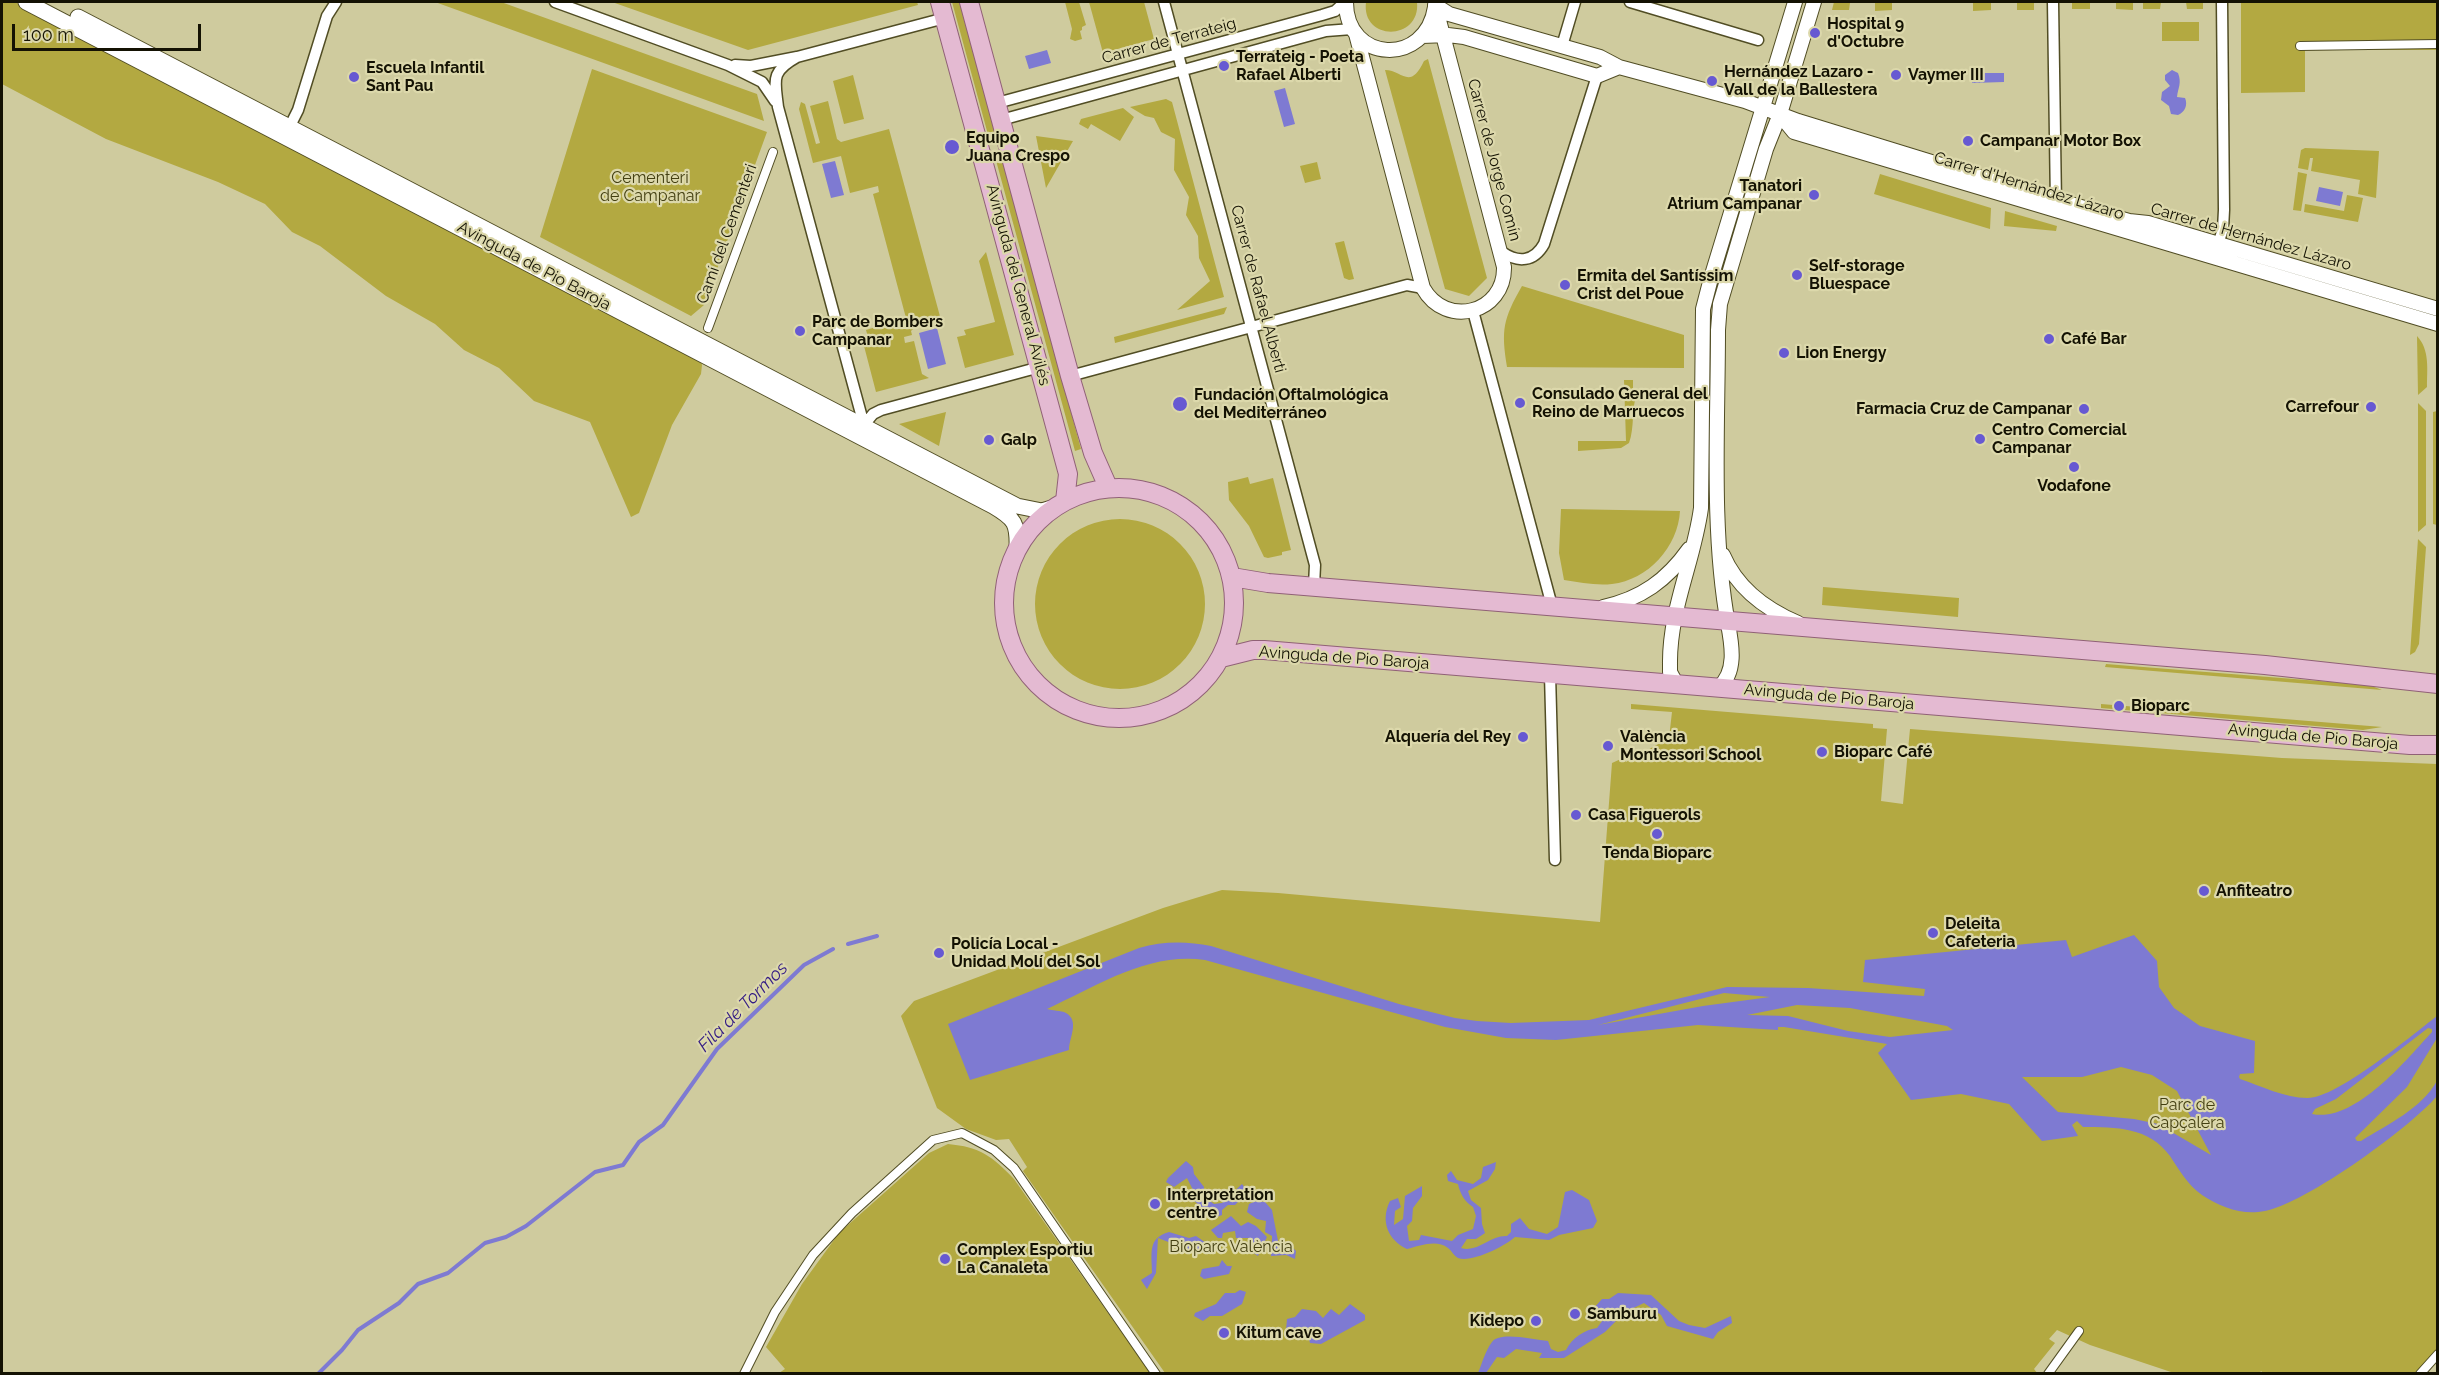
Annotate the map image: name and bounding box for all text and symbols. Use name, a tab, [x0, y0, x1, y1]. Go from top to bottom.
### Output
scale bar	[15, 12, 204, 50]
street label: Carrer de Terrateig	[1100, 14, 1238, 68]
place label: Hospital 9 d'Octubre	[1827, 14, 1904, 52]
text: 100 m	[23, 24, 74, 45]
marker: Hospital 9 d'Octubre	[1808, 26, 1822, 40]
place label: Terrateig - Poeta Rafael Alberti	[1236, 47, 1364, 85]
place label: Escuela Infantil Sant Pau	[366, 58, 484, 96]
marker: Terrateig - Poeta Rafael Alberti	[1217, 59, 1231, 73]
place label: Hernández Lazaro - Vall de la Ballestera	[1724, 62, 1878, 100]
place label: Vaymer III	[1908, 65, 1984, 85]
marker: Vaymer III	[1889, 68, 1903, 82]
marker: Escuela Infantil Sant Pau	[347, 70, 361, 84]
marker: Hernández Lazaro - Vall de la Ballestera	[1705, 74, 1719, 88]
street label: Carrer de Jorge Comín	[1463, 77, 1525, 243]
place label: Equipo Juana Crespo	[966, 128, 1070, 166]
place label: Campanar Motor Box	[1980, 131, 2141, 151]
marker: Campanar Motor Box	[1961, 134, 1975, 148]
marker: Equipo Juana Crespo	[943, 138, 961, 156]
street label: Carrer d'Hernández Lázaro	[1932, 148, 2126, 224]
street label: Camí del Cementeri	[693, 162, 761, 306]
park label: Cementeri de Campanar	[600, 168, 700, 206]
place label: Tanatori Atrium Campanar	[1667, 176, 1802, 214]
street label: Avinguda del General Avilés	[982, 182, 1054, 388]
marker: Tanatori Atrium Campanar	[1807, 188, 1821, 202]
street label: Carrer de Hernández Lázaro	[2148, 199, 2354, 275]
street label: Carrer de Rafael Alberti	[1226, 203, 1290, 375]
street label: Avinguda de Pio Baroja	[454, 217, 614, 315]
place label: Self-storage Bluespace	[1809, 256, 1904, 294]
place label: Ermita del Santíssim Crist del Poue	[1577, 266, 1733, 304]
marker: Self-storage Bluespace	[1790, 268, 1804, 282]
marker: Ermita del Santíssim Crist del Poue	[1558, 278, 1572, 292]
place label: Parc de Bombers Campanar	[812, 312, 943, 350]
marker: Parc de Bombers Campanar	[793, 324, 807, 338]
place label: Café Bar	[2061, 329, 2127, 349]
marker: Café Bar	[2042, 332, 2056, 346]
place label: Lion Energy	[1796, 343, 1887, 363]
marker: Lion Energy	[1777, 346, 1791, 360]
place label: Consulado General del Reino de Marruecos	[1532, 384, 1708, 422]
place label: Fundación Oftalmológica del Mediterráneo	[1194, 385, 1388, 423]
marker: Fundación Oftalmológica del Mediterráneo	[1171, 395, 1189, 413]
marker: Consulado General del Reino de Marruecos	[1513, 396, 1527, 410]
place label: Carrefour	[2285, 397, 2359, 417]
place label: Farmacia Cruz de Campanar	[1856, 399, 2072, 419]
marker: Carrefour	[2364, 400, 2378, 414]
marker: Farmacia Cruz de Campanar	[2077, 402, 2091, 416]
place label: Centro Comercial Campanar	[1992, 420, 2126, 458]
place label: Galp	[1001, 430, 1037, 450]
marker: Centro Comercial Campanar	[1973, 432, 1987, 446]
marker: Galp	[982, 433, 996, 447]
marker: Vodafone	[2067, 460, 2081, 474]
place label: Vodafone	[2037, 476, 2111, 496]
street label: Avinguda de Pio Baroja	[1258, 642, 1430, 674]
street label: Avinguda de Pio Baroja	[1743, 680, 1915, 714]
place label: Bioparc	[2131, 696, 2190, 716]
marker: Bioparc	[2112, 699, 2126, 713]
street label: Avinguda de Pio Baroja	[2227, 720, 2399, 754]
place label: Alquería del Rey	[1385, 727, 1511, 747]
place label: València Montessori School	[1620, 727, 1761, 765]
marker: Alquería del Rey	[1516, 730, 1530, 744]
marker: València Montessori School	[1601, 739, 1615, 753]
place label: Bioparc Café	[1834, 742, 1932, 762]
marker: Bioparc Café	[1815, 745, 1829, 759]
place label: Casa Figuerols	[1588, 805, 1701, 825]
marker: Casa Figuerols	[1569, 808, 1583, 822]
marker: Tenda Bioparc	[1650, 827, 1664, 841]
place label: Tenda Bioparc	[1602, 843, 1712, 863]
place label: Anfiteatro	[2216, 881, 2292, 901]
marker: Anfiteatro	[2197, 884, 2211, 898]
place label: Deleita Cafeteria	[1945, 914, 2016, 952]
marker: Deleita Cafeteria	[1926, 926, 1940, 940]
place label: Policía Local - Unidad Molí del Sol	[951, 934, 1100, 972]
marker: Policía Local - Unidad Molí del Sol	[932, 946, 946, 960]
water label: Fila de Tormos	[693, 957, 793, 1057]
park label: Parc de Capçalera	[2149, 1095, 2225, 1133]
place label: Interpretation centre	[1167, 1185, 1274, 1223]
marker: Interpretation centre	[1148, 1197, 1162, 1211]
park label: Bioparc València	[1169, 1237, 1293, 1257]
place label: Complex Esportiu La Canaleta	[957, 1240, 1093, 1278]
marker: Complex Esportiu La Canaleta	[938, 1252, 952, 1266]
place label: Samburu	[1587, 1304, 1657, 1324]
marker: Samburu	[1568, 1307, 1582, 1321]
place label: Kidepo	[1469, 1311, 1524, 1331]
marker: Kidepo	[1529, 1314, 1543, 1328]
place label: Kitum cave	[1236, 1323, 1322, 1343]
marker: Kitum cave	[1217, 1326, 1231, 1340]

